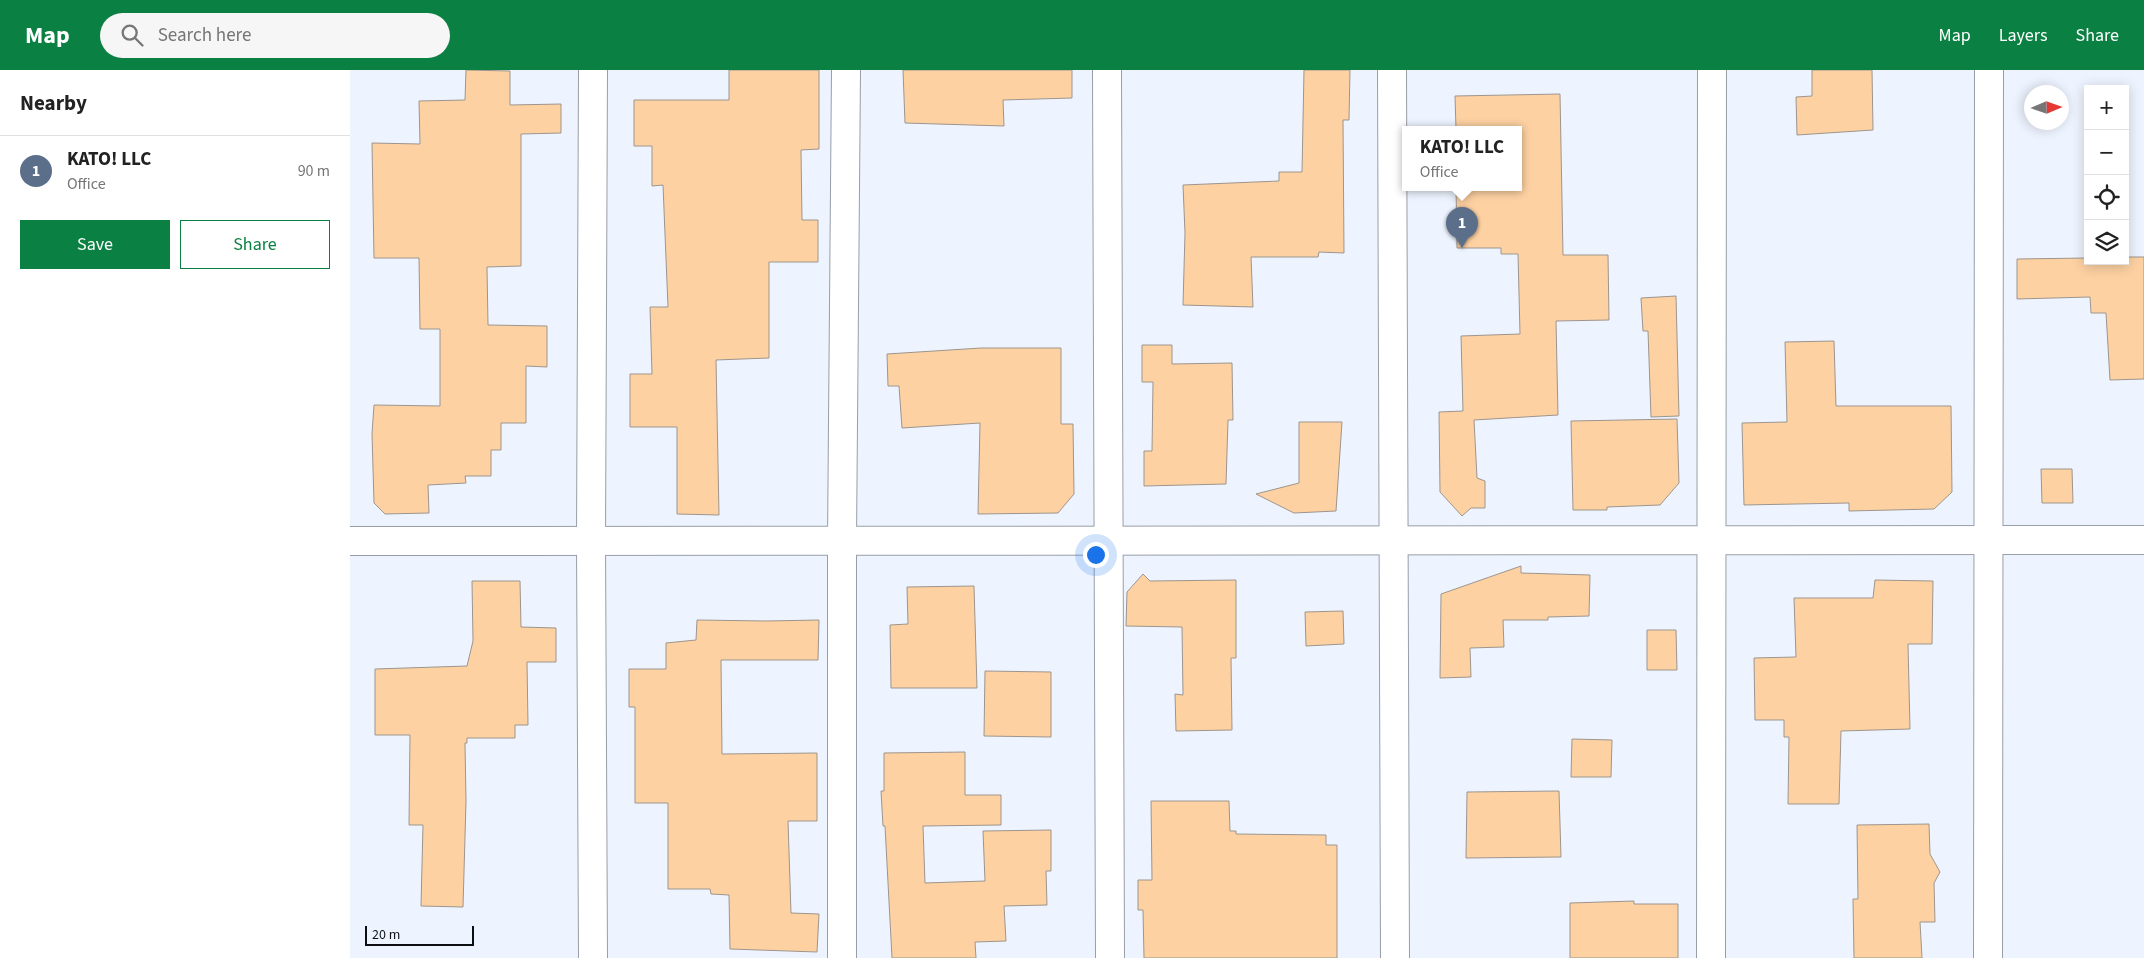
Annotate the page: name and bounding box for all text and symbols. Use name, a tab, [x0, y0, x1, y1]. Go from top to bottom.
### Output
search box	[100, 13, 450, 58]
text: Map	[25, 18, 70, 53]
icon: search	[118, 21, 146, 49]
text: Search here	[158, 22, 251, 49]
text: Map	[1939, 23, 1971, 48]
text: Layers	[1999, 23, 2048, 48]
text: Share	[2076, 23, 2119, 48]
north arrow	[2024, 85, 2069, 130]
map controls	[2084, 85, 2129, 265]
button: +	[2084, 85, 2129, 130]
text: Nearby	[20, 88, 87, 118]
popup	[1402, 126, 1522, 191]
button: −	[2084, 130, 2129, 175]
text: KATO! LLC	[1420, 134, 1504, 161]
text: KATO! LLC	[67, 146, 151, 173]
text: 1	[32, 160, 40, 182]
text: 90 m	[298, 160, 330, 182]
text: Office	[1420, 161, 1459, 183]
text: Office	[67, 173, 106, 195]
button: locate	[2084, 175, 2129, 220]
pin: 1	[1446, 207, 1478, 248]
button: Save	[20, 220, 170, 269]
button: Share	[180, 220, 330, 269]
button: layers	[2084, 220, 2129, 265]
your location	[1083, 542, 1109, 568]
scale bar	[365, 923, 474, 946]
text: 20 m	[372, 925, 400, 945]

